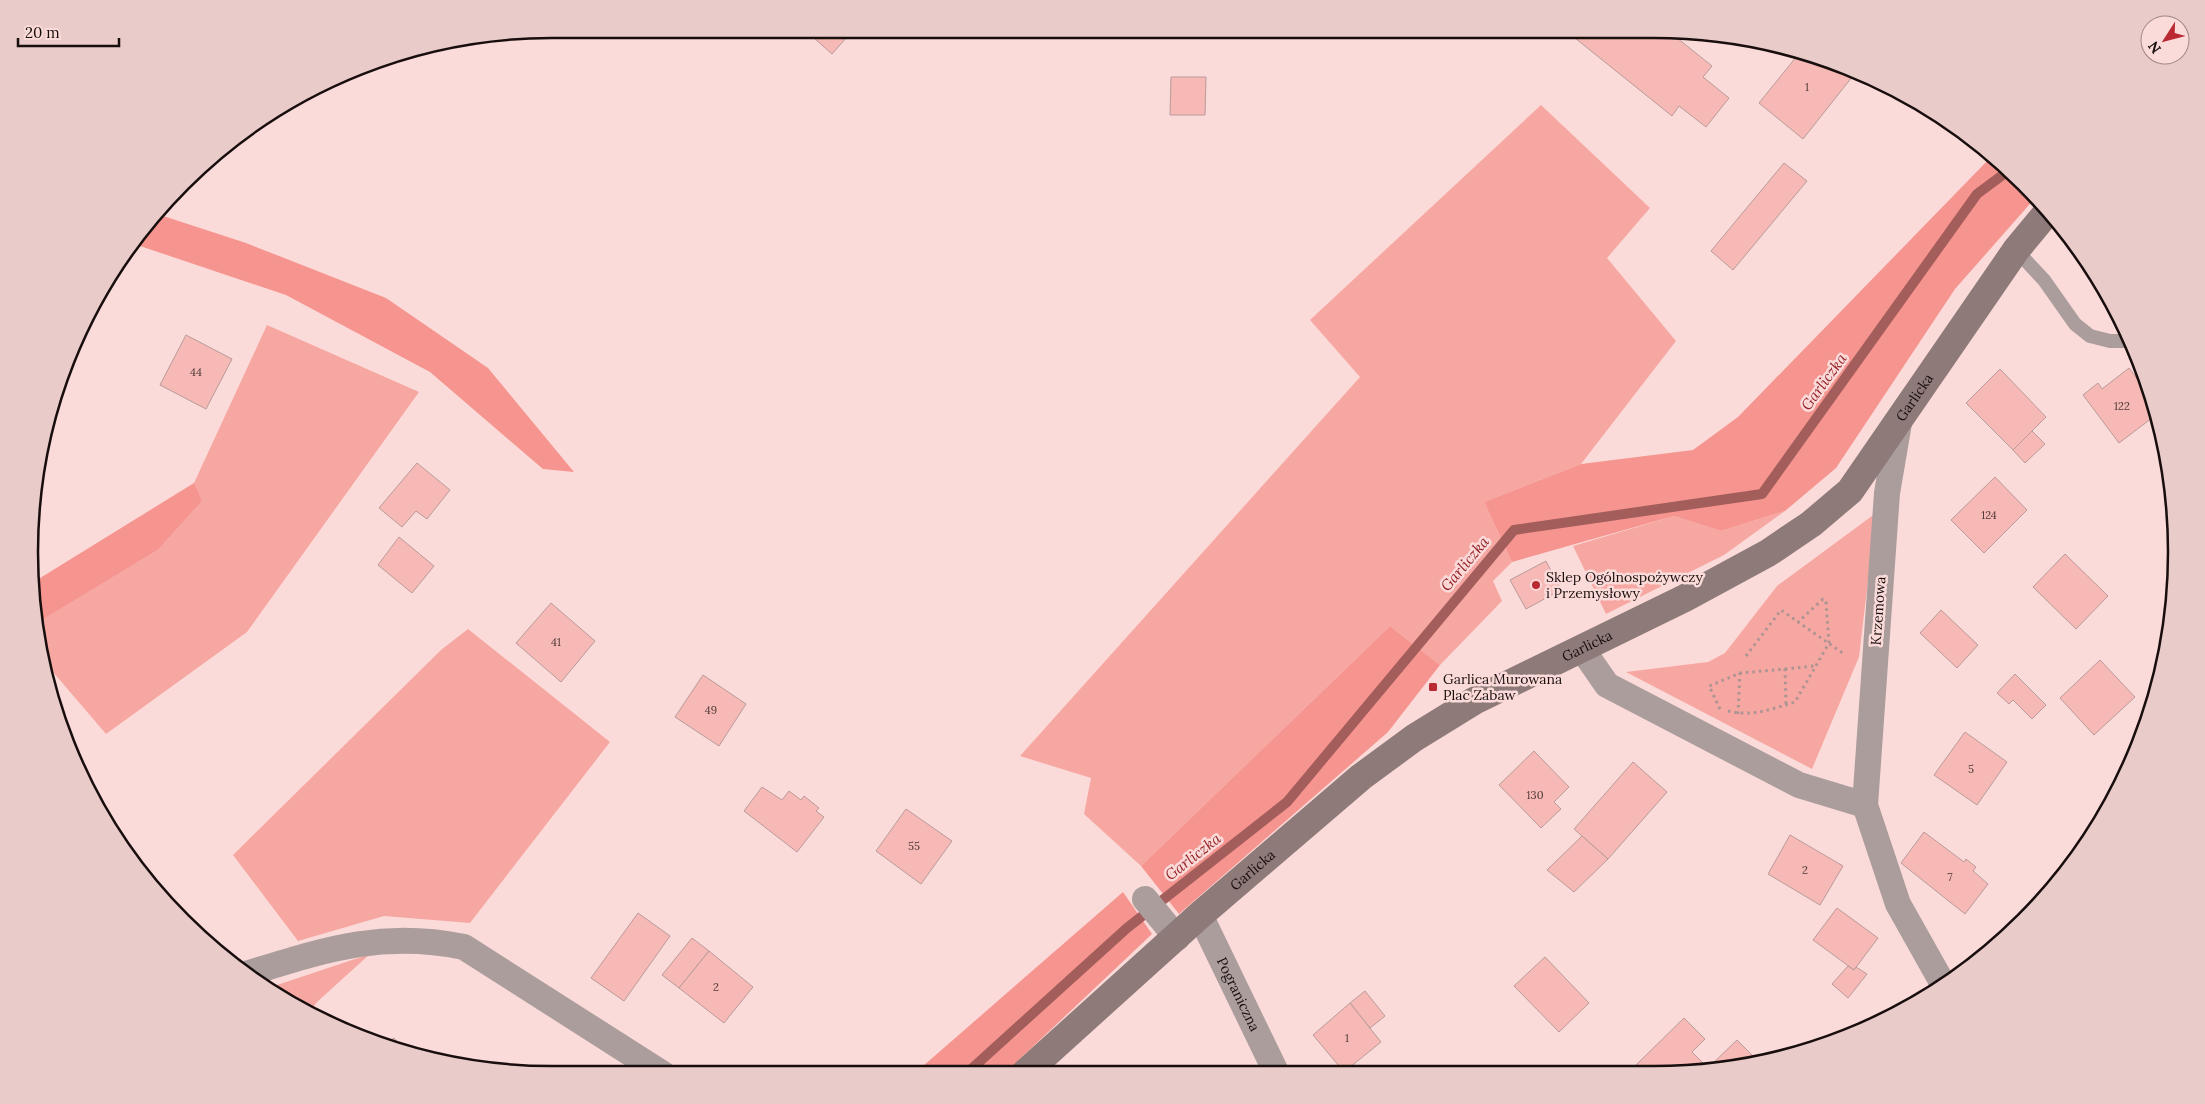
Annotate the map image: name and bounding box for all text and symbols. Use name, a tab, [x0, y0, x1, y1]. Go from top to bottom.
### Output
scale bar	[18, 15, 119, 47]
north arrow	[2140, 15, 2190, 65]
text: 20 m	[25, 23, 60, 42]
text: N	[2144, 38, 2165, 57]
house number: 1	[1805, 80, 1809, 94]
water label: Garliczka	[1797, 349, 1851, 414]
house number: 44	[190, 365, 202, 379]
street label: Garlicka	[1892, 370, 1937, 425]
house number: 122	[2114, 399, 2130, 413]
house number: 124	[1981, 508, 1997, 522]
water label: Garliczka	[1436, 532, 1493, 595]
place label: Sklep Ogólnospożywczy i Przemysłowy	[1546, 568, 1703, 602]
street label: Krzemowa	[1867, 576, 1889, 646]
marker: Sklep Ogólnospożywczy i Przemysłowy	[1530, 579, 1542, 591]
street label: Garlicka	[1559, 626, 1615, 666]
house number: 41	[551, 635, 561, 649]
place label: Garlica Murowana Plac Zabaw	[1443, 670, 1562, 704]
marker: Garlica Murowana Plac Zabaw	[1427, 681, 1439, 693]
house number: 49	[705, 703, 717, 717]
house number: 5	[1968, 762, 1974, 776]
house number: 130	[1527, 788, 1544, 802]
water label: Garliczka	[1161, 828, 1225, 884]
house number: 55	[908, 839, 920, 853]
street label: Garlicka	[1226, 846, 1279, 894]
house number: 2	[1802, 863, 1808, 877]
house number: 7	[1947, 870, 1953, 884]
street label: Pograniczna	[1213, 954, 1264, 1034]
house number: 2	[713, 980, 719, 994]
house number: 1	[1345, 1031, 1349, 1045]

